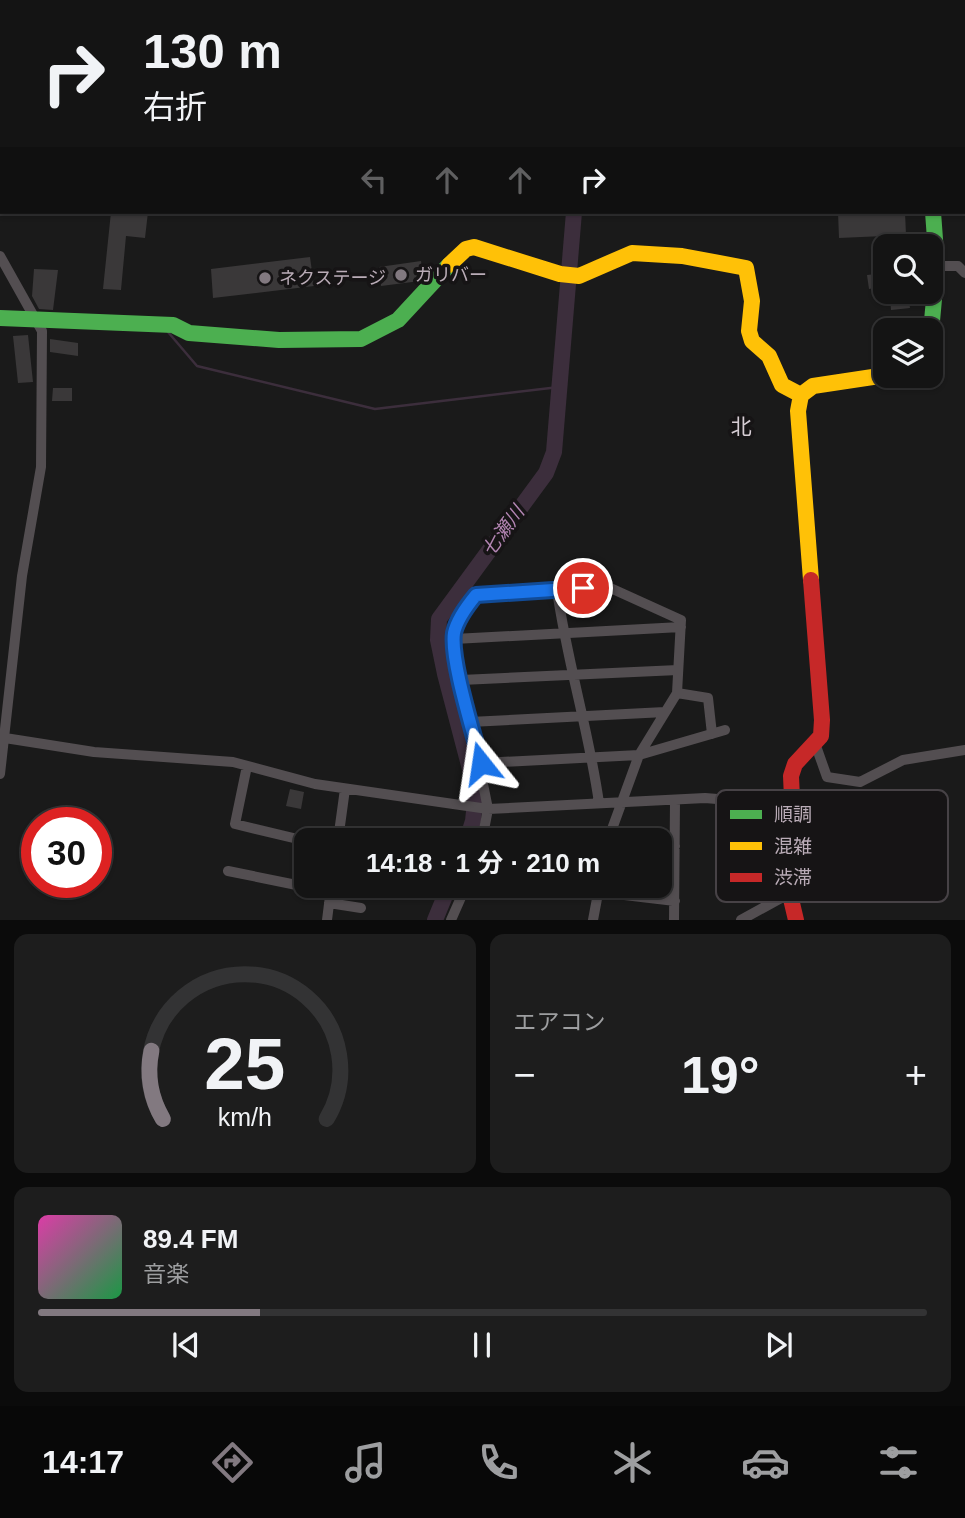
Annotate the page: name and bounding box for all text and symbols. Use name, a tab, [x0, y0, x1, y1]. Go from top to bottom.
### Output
text: 130 m	[143, 24, 282, 78]
icon: right	[28, 28, 119, 119]
text: 右折	[143, 89, 207, 125]
icon: left	[355, 161, 393, 199]
icon: ahead	[428, 161, 466, 199]
icon: ahead	[501, 161, 539, 199]
icon: right	[574, 161, 612, 199]
map controls	[873, 234, 943, 388]
button: search	[873, 234, 943, 304]
place label: ガリバー	[415, 265, 487, 285]
marker: ガリバー	[393, 267, 409, 283]
place label: ネクステージ	[279, 268, 386, 288]
marker: ネクステージ	[257, 270, 273, 286]
button: layers	[873, 318, 943, 388]
district label: 北	[731, 415, 752, 438]
water label: 七瀬川	[478, 500, 529, 560]
pin	[553, 558, 613, 618]
icon: arrive	[564, 569, 602, 607]
position arrow	[444, 726, 518, 800]
legend	[716, 790, 948, 902]
text: 順調	[774, 804, 812, 825]
speed limit sign: 30	[21, 807, 112, 898]
text: 混雑	[774, 836, 812, 857]
text: 14:18 · 1 分 · 210 m	[366, 848, 600, 878]
text: 渋滞	[774, 867, 812, 888]
text: エアコン	[514, 1009, 606, 1035]
text: 25	[204, 1024, 285, 1105]
text: 19°	[681, 1046, 760, 1104]
text: −	[514, 1054, 536, 1096]
text: +	[905, 1054, 927, 1096]
text: km/h	[218, 1103, 272, 1131]
text: 89.4 FM	[143, 1224, 238, 1254]
text: 音楽	[143, 1261, 189, 1287]
icon: previous	[167, 1326, 205, 1364]
icon: pause	[463, 1326, 501, 1364]
icon: next	[760, 1326, 798, 1364]
icon: directions	[208, 1438, 257, 1487]
icon: music	[341, 1438, 390, 1487]
icon: phone	[474, 1438, 523, 1487]
icon: climate	[608, 1438, 657, 1487]
icon: car	[741, 1438, 790, 1487]
icon: filters	[874, 1438, 923, 1487]
text: 14:17	[42, 1444, 124, 1480]

